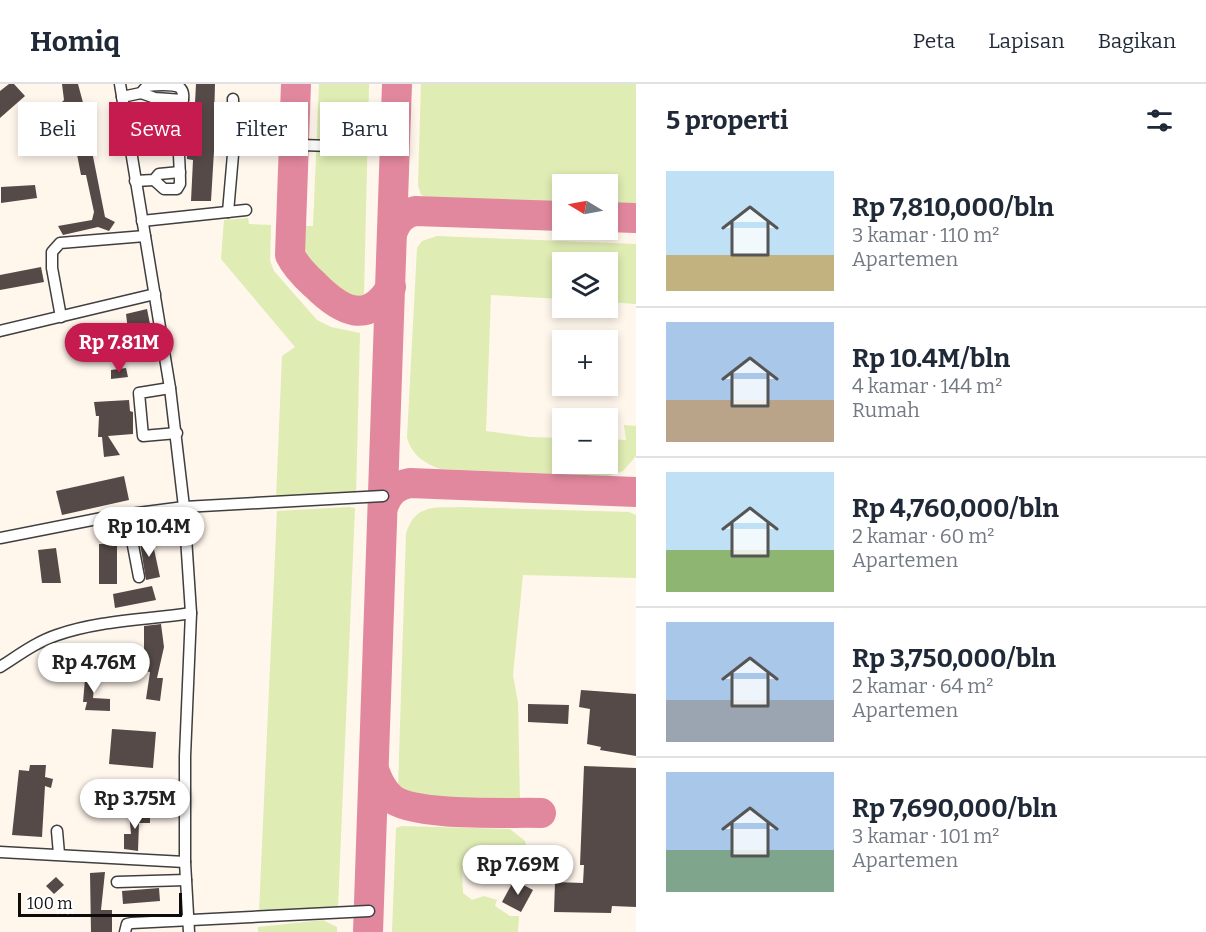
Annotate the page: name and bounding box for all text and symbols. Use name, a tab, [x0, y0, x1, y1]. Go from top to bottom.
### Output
text: Homiq	[30, 25, 120, 58]
text: Peta	[913, 28, 955, 54]
text: Lapisan	[988, 28, 1065, 54]
text: Bagikan	[1098, 28, 1176, 54]
chip: Beli	[18, 102, 97, 156]
chip: Sewa	[109, 102, 202, 156]
chip: Filter	[214, 102, 308, 156]
chip: Baru	[320, 102, 409, 156]
icon: filters	[1143, 104, 1176, 137]
text: 5 properti	[666, 105, 788, 136]
north arrow	[552, 174, 618, 240]
map controls	[552, 174, 618, 474]
text: Rp 7,810,000/bln	[852, 192, 1054, 223]
icon: home	[714, 195, 786, 267]
text: 3 kamar · 110 m²	[852, 223, 999, 247]
text: Apartemen	[852, 247, 958, 271]
button: layers	[552, 252, 618, 318]
pin: Rp 7.81M	[57, 323, 181, 374]
text: Rp 7.81M	[79, 330, 159, 354]
button: +	[552, 330, 618, 396]
text: Rp 10.4M/bln	[852, 343, 1010, 374]
icon: home	[714, 346, 786, 418]
text: 4 kamar · 144 m²	[852, 374, 1002, 398]
text: Rumah	[852, 398, 920, 422]
button: −	[552, 408, 618, 474]
text: Rp 4,760,000/bln	[852, 493, 1059, 524]
icon: home	[714, 496, 786, 568]
pin: Rp 10.4M	[87, 507, 211, 558]
text: Rp 10.4M	[107, 514, 191, 538]
text: 2 kamar · 60 m²	[852, 524, 994, 548]
text: Apartemen	[852, 548, 958, 572]
pin: Rp 4.76M	[32, 643, 156, 694]
text: Rp 3,750,000/bln	[852, 643, 1056, 674]
icon: home	[714, 646, 786, 718]
text: Rp 4.76M	[52, 650, 136, 674]
text: 2 kamar · 64 m²	[852, 674, 993, 698]
text: Apartemen	[852, 698, 958, 722]
pin: Rp 3.75M	[73, 779, 197, 830]
text: Rp 3.75M	[94, 786, 176, 810]
text: Rp 7,690,000/bln	[852, 793, 1057, 824]
icon: home	[714, 796, 786, 868]
text: 3 kamar · 101 m²	[852, 824, 999, 848]
pin: Rp 7.69M	[456, 845, 580, 896]
text: Apartemen	[852, 848, 958, 872]
text: Rp 7.69M	[476, 852, 560, 876]
scale bar	[18, 890, 182, 918]
text: 100 m	[27, 894, 72, 913]

